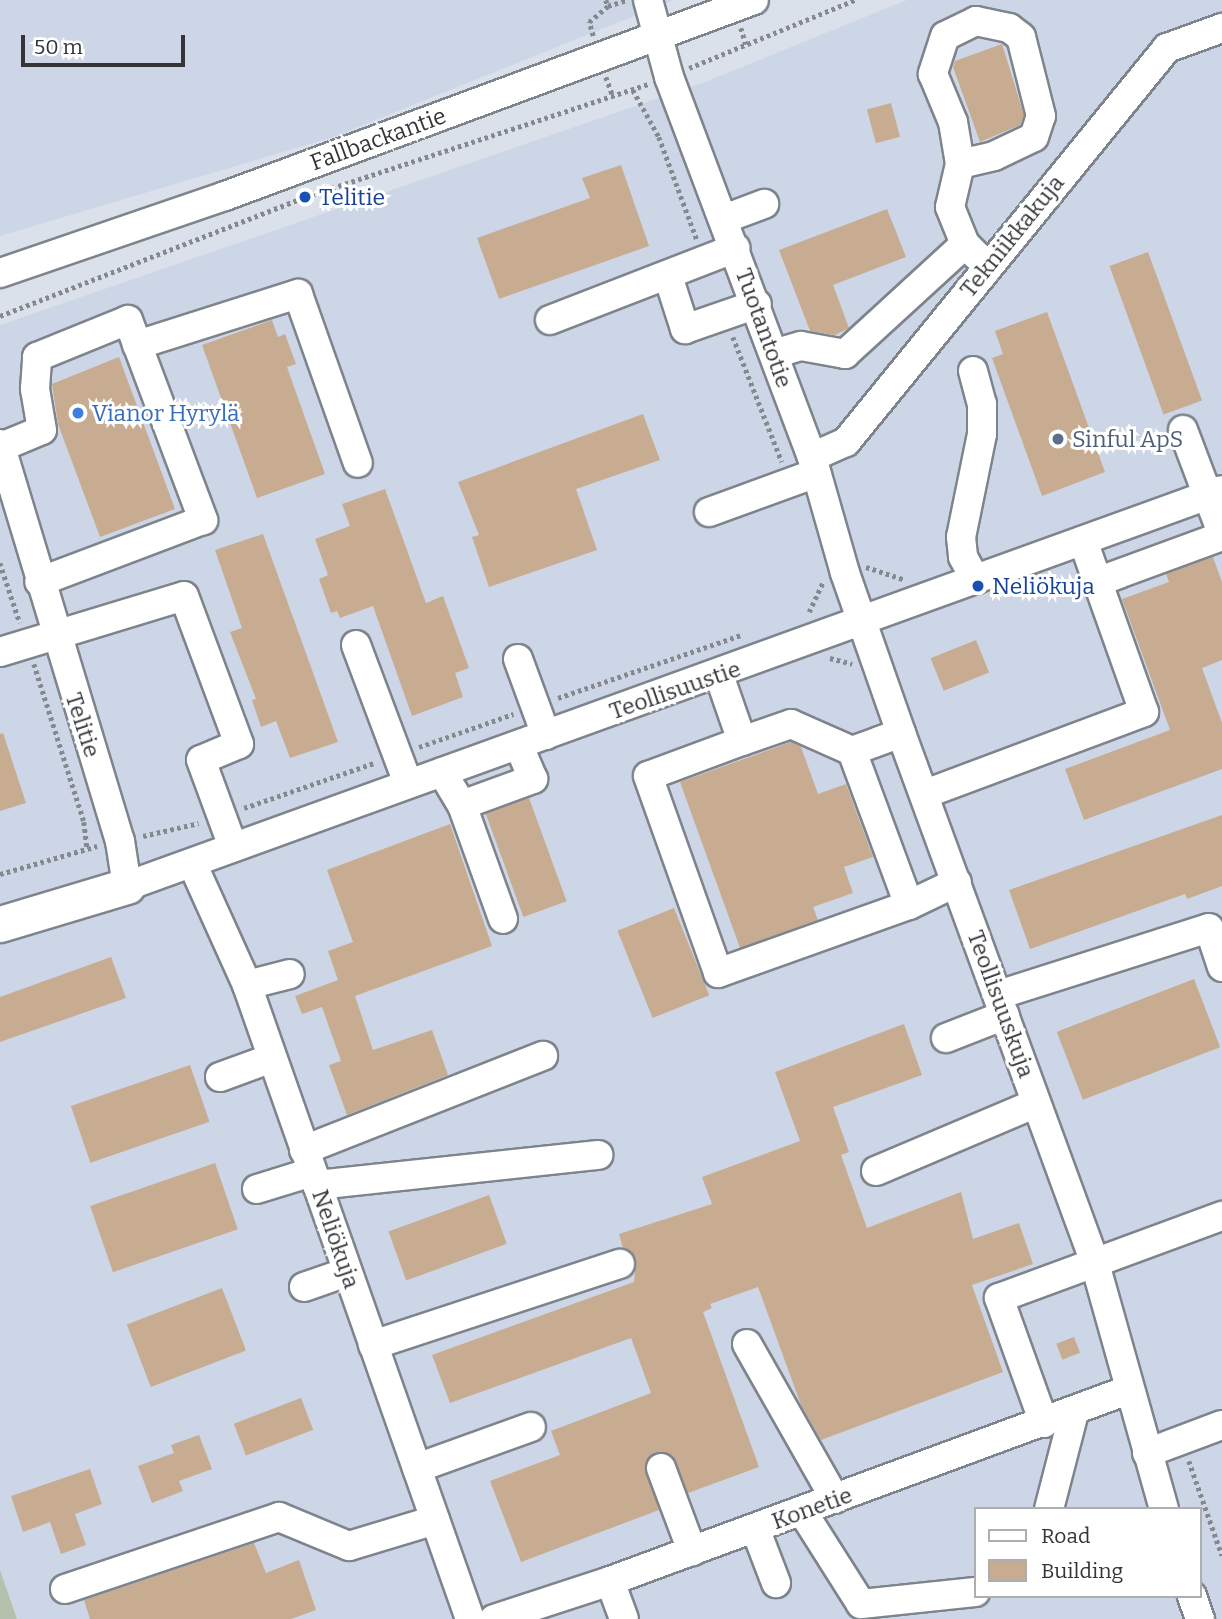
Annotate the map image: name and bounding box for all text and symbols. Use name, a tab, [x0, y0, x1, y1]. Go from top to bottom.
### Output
scale bar	[24, 21, 189, 65]
text: 50 m	[34, 34, 83, 60]
street label: Fallbackantie	[306, 102, 450, 176]
street label: Tekniikkakuja	[954, 169, 1070, 303]
place label: Telitie	[319, 183, 385, 211]
marker: Telitie	[297, 189, 313, 205]
street label: Tuotantotie	[730, 265, 798, 391]
place label: Vianor Hyrylä	[92, 399, 240, 427]
marker: Vianor Hyrylä	[70, 405, 86, 421]
place label: Sinful ApS	[1072, 425, 1183, 453]
marker: Sinful ApS	[1050, 431, 1066, 447]
place label: Neliökuja	[992, 572, 1095, 600]
marker: Neliökuja	[970, 578, 986, 594]
street label: Teollisuustie	[606, 655, 744, 725]
street label: Telitie	[60, 689, 106, 761]
street label: Teollisuuskuja	[962, 927, 1040, 1081]
street label: Neliökuja	[306, 1186, 366, 1292]
street label: Konetie	[768, 1481, 856, 1535]
legend	[974, 1507, 1201, 1598]
text: Road	[1041, 1523, 1090, 1549]
text: Building	[1041, 1558, 1123, 1584]

